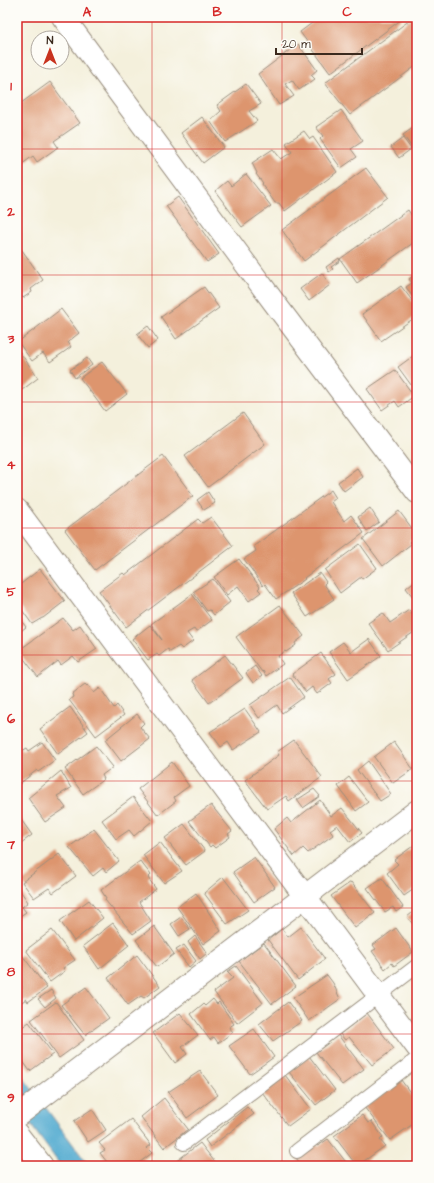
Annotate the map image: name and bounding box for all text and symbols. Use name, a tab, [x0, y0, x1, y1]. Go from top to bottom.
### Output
text: A	[83, 3, 92, 21]
text: B	[212, 3, 222, 21]
text: C	[342, 3, 352, 21]
north arrow	[30, 30, 70, 70]
scale bar	[276, 30, 362, 56]
text: N	[47, 33, 54, 48]
text: 20 m	[282, 36, 311, 53]
text: 1	[10, 77, 12, 95]
text: 2	[6, 203, 15, 221]
text: 3	[7, 330, 15, 348]
text: 4	[7, 456, 16, 474]
text: 5	[6, 583, 16, 601]
text: 6	[7, 710, 16, 728]
text: 7	[6, 836, 16, 854]
text: 8	[7, 963, 16, 981]
text: 9	[7, 1089, 15, 1107]

